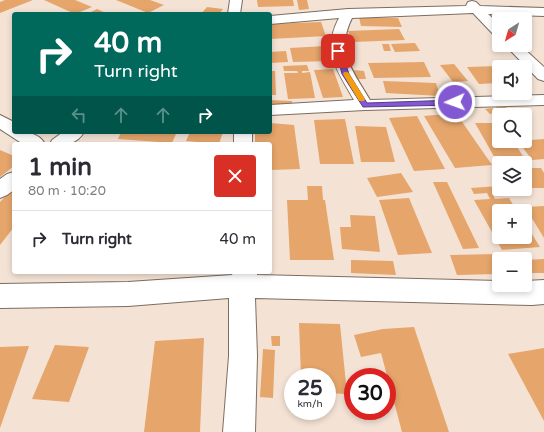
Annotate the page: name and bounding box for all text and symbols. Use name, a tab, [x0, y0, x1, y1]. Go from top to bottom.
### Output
north arrow	[492, 12, 532, 52]
map controls	[492, 12, 532, 292]
text: 40 m	[94, 26, 162, 60]
icon: right	[28, 28, 80, 80]
pin	[321, 34, 355, 68]
icon: arrive	[327, 40, 349, 62]
text: Turn right	[94, 60, 178, 82]
button: sound	[492, 60, 532, 100]
position arrow	[434, 81, 476, 123]
icon: left	[68, 104, 90, 126]
icon: ahead	[110, 104, 132, 126]
icon: ahead	[152, 104, 174, 126]
icon: right	[194, 104, 216, 126]
button: search	[492, 108, 532, 148]
text: 1 min	[28, 153, 92, 182]
button: close	[214, 155, 256, 197]
button: layers	[492, 156, 532, 196]
text: 80 m · 10:20	[28, 183, 106, 199]
button: +	[492, 204, 532, 244]
icon: right	[28, 228, 50, 250]
text: Turn right	[62, 230, 132, 248]
text: 40 m	[219, 230, 256, 248]
button: −	[492, 252, 532, 292]
speed limit sign: 30	[344, 368, 396, 420]
text: 25	[297, 377, 323, 401]
text: km/h	[297, 398, 323, 410]

